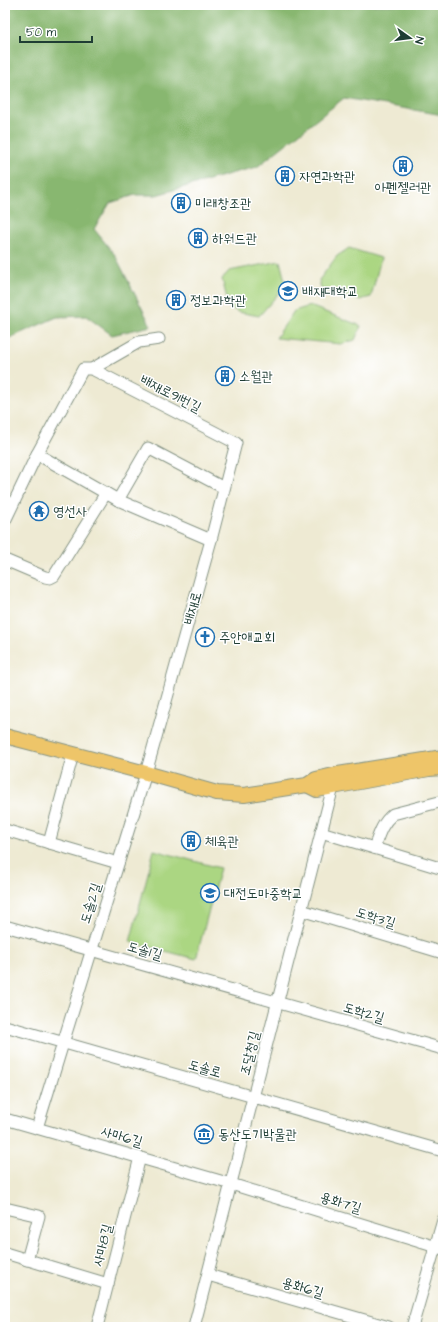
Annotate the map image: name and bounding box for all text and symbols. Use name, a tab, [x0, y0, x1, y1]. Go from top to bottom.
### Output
scale bar	[20, 18, 92, 44]
north arrow	[390, 18, 430, 58]
text: 50 m	[26, 24, 57, 41]
text: N	[411, 35, 427, 46]
building icon: 아펜젤러관	[392, 155, 414, 177]
building icon: 자연과학관	[274, 165, 296, 187]
place label: 자연과학관	[299, 167, 355, 187]
place label: 아펜젤러관	[375, 178, 431, 198]
building icon: 미래창조관	[170, 192, 192, 214]
place label: 미래창조관	[195, 194, 251, 214]
building icon: 하워드관	[187, 227, 209, 249]
place label: 하워드관	[212, 229, 257, 249]
school or university icon: 배재대학교	[277, 280, 299, 302]
place label: 배재대학교	[302, 282, 358, 302]
building icon: 정보과학관	[165, 289, 187, 311]
place label: 정보과학관	[190, 291, 246, 311]
building icon: 소월관	[214, 365, 236, 387]
place label: 소월관	[239, 367, 273, 387]
street label: 배재로91번길	[137, 370, 205, 418]
temple icon: 영선사	[28, 500, 50, 522]
place label: 영선사	[53, 502, 88, 522]
street label: 배재로	[179, 589, 207, 627]
church icon: 주안애교회	[194, 626, 216, 648]
place label: 주안애교회	[219, 628, 275, 648]
building icon: 체육관	[180, 830, 202, 852]
place label: 체육관	[205, 832, 239, 852]
street label: 도솔2길	[75, 880, 107, 926]
school or university icon: 대전도마중학교	[199, 882, 221, 904]
place label: 대전도마중학교	[224, 884, 303, 904]
street label: 도학3길	[353, 902, 399, 934]
street label: 도솔1길	[125, 936, 165, 966]
street label: 도학2길	[341, 998, 387, 1029]
street label: 조달청길	[235, 1028, 265, 1078]
street label: 도솔로	[186, 1055, 224, 1083]
street label: 사마6길	[99, 1121, 146, 1153]
museum icon: 동산도기박물관	[193, 1123, 215, 1145]
place label: 동산도기박물관	[218, 1125, 297, 1145]
street label: 용화7길	[317, 1187, 365, 1219]
street label: 사마8길	[88, 1221, 118, 1268]
street label: 용화6길	[280, 1272, 327, 1304]

